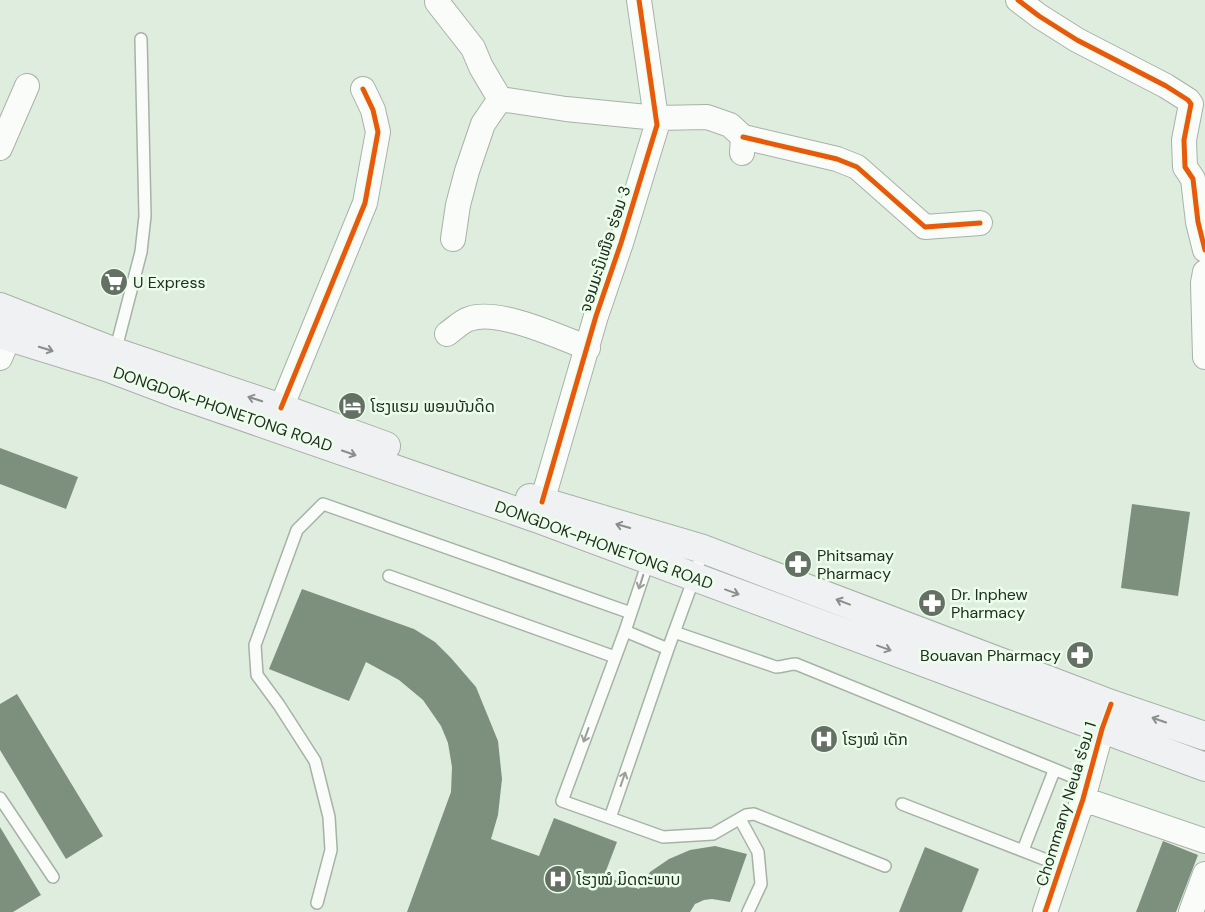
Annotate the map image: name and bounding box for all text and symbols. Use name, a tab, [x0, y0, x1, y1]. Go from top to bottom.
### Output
street label: ຈອມມະນີເໜືອ ຮ່ອມ 3	[575, 183, 635, 315]
supermarket icon: U Express	[99, 267, 129, 297]
place label: U Express	[133, 272, 206, 293]
one-way arrow	[38, 344, 54, 354]
street label: DONGDOK-PHONETONG ROAD	[111, 362, 335, 456]
hotel icon: ໂຮງແຮມ ພອນບັນດິດ	[337, 391, 367, 421]
one-way arrow	[247, 394, 263, 404]
place label: ໂຮງແຮມ ພອນບັນດິດ	[370, 396, 495, 417]
one-way arrow	[340, 449, 356, 458]
street label: DONGDOK-PHONETONG ROAD	[492, 496, 716, 594]
one-way arrow	[616, 520, 632, 530]
place label: Phitsamay Pharmacy	[817, 545, 894, 584]
pharmacy icon: Phitsamay Pharmacy	[783, 549, 813, 579]
one-way arrow	[636, 574, 646, 590]
place label: Dr. Inphew Pharmacy	[951, 584, 1028, 623]
one-way arrow	[724, 588, 739, 597]
pharmacy icon: Dr. Inphew Pharmacy	[917, 588, 947, 618]
one-way arrow	[836, 597, 851, 606]
pharmacy icon: Bouavan Pharmacy	[1065, 640, 1095, 670]
one-way arrow	[876, 644, 891, 653]
place label: Bouavan Pharmacy	[920, 645, 1061, 666]
one-way arrow	[1152, 715, 1167, 724]
street label: Chommany Neua ຮ່ອມ 1	[1031, 719, 1101, 889]
hospital icon: ໂຮງໝໍ ເດັກ	[809, 724, 839, 754]
one-way arrow	[581, 726, 590, 742]
place label: ໂຮງໝໍ ເດັກ	[842, 729, 908, 750]
one-way arrow	[619, 772, 628, 787]
hospital icon: ໂຮງໝໍ ມິດຕະພາບ	[543, 864, 573, 894]
place label: ໂຮງໝໍ ມິດຕະພາບ	[576, 869, 680, 890]

